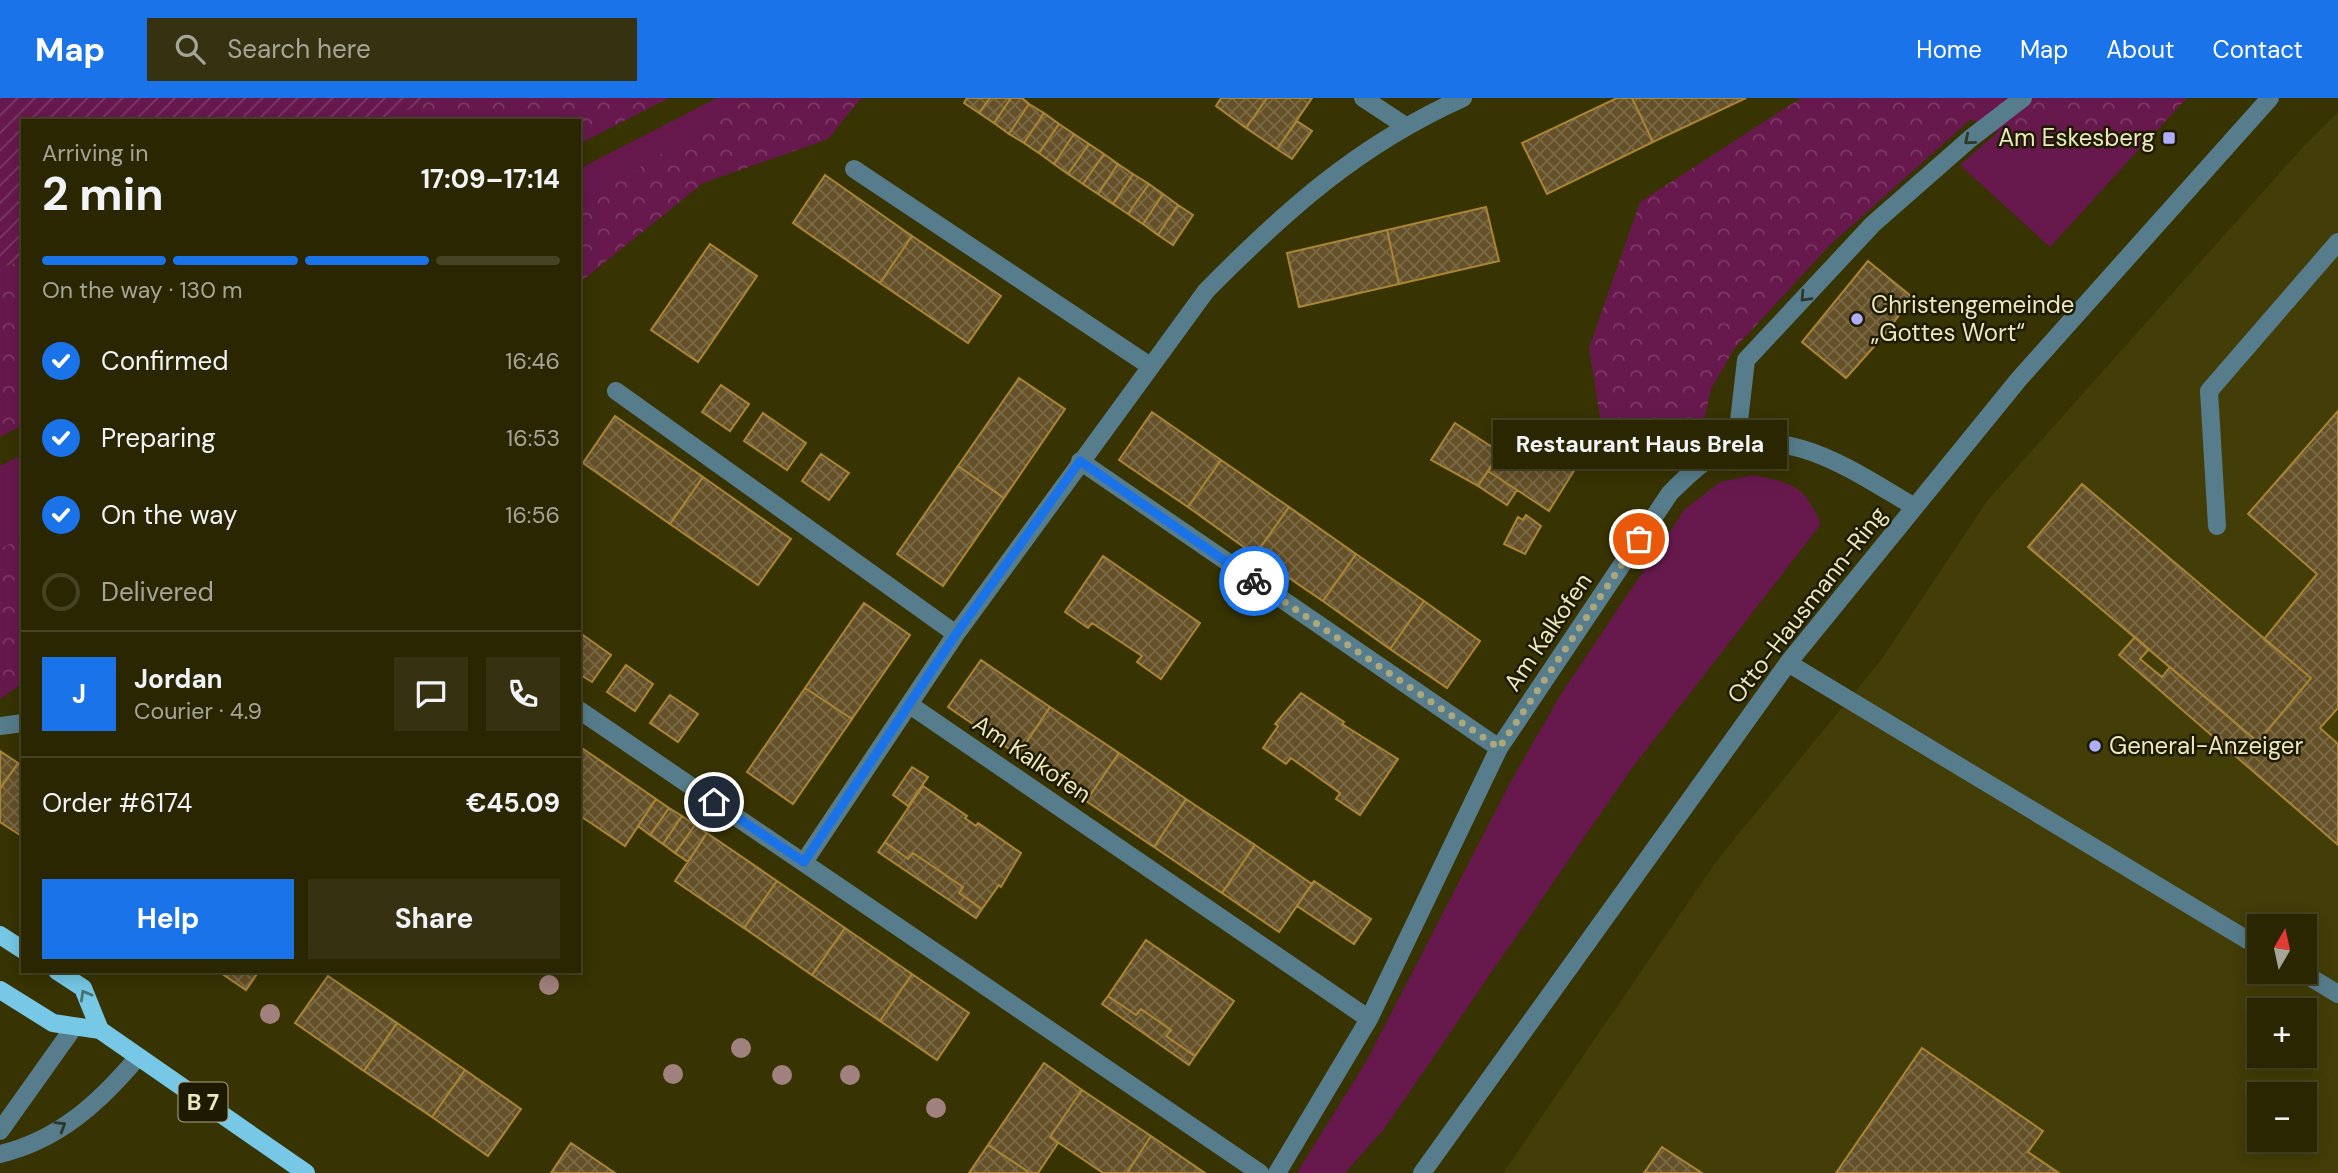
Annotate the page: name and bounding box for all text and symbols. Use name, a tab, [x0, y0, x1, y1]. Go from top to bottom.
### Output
search box	[147, 18, 637, 81]
text: Map	[35, 28, 105, 71]
icon: search	[171, 30, 209, 68]
text: Search here	[227, 32, 371, 66]
text: Home	[1916, 34, 1982, 65]
text: Map	[2020, 34, 2068, 65]
text: About	[2106, 34, 2175, 65]
text: Contact	[2213, 34, 2303, 65]
place label: Am Eskesberg	[1998, 122, 2155, 153]
marker: Am Eskesberg	[2161, 130, 2177, 146]
one-way arrow	[1964, 131, 1977, 144]
text: Arriving in	[42, 138, 148, 168]
text: 17:09–17:14	[421, 162, 560, 196]
text: 2 min	[42, 164, 164, 224]
text: On the way · 130 m	[42, 275, 243, 305]
one-way arrow	[1801, 289, 1813, 302]
place label: Christengemeinde „Gottes Wort“	[1871, 289, 2074, 348]
marker: Christengemeinde „Gottes Wort“	[1849, 311, 1865, 327]
icon: check	[42, 342, 80, 380]
text: Confirmed	[101, 344, 228, 378]
text: 16:46	[505, 346, 560, 376]
icon: check	[42, 419, 80, 457]
callout: Restaurant Haus Brela	[1492, 420, 1786, 469]
text: Preparing	[101, 421, 216, 455]
text: 16:53	[506, 423, 560, 453]
text: Restaurant Haus Brela	[1516, 429, 1764, 459]
icon: check	[42, 496, 80, 534]
text: On the way	[101, 498, 237, 532]
text: 16:56	[505, 500, 560, 530]
street label: Otto-Hausmann-Ring	[1720, 500, 1893, 709]
pin	[1609, 509, 1669, 569]
icon: bag	[1620, 520, 1658, 558]
courier	[1219, 546, 1289, 616]
icon: bike	[1235, 562, 1273, 600]
street label: Am Kalkofen	[1497, 567, 1599, 697]
text: Delivered	[101, 575, 214, 609]
button: chat	[394, 657, 468, 731]
button: phone	[486, 657, 560, 731]
text: Jordan	[134, 662, 223, 696]
text: J	[72, 677, 86, 711]
text: Courier · 4.9	[134, 696, 262, 726]
street label: Am Kalkofen	[967, 708, 1097, 810]
place label: General-Anzeiger	[2109, 730, 2303, 761]
marker: General-Anzeiger	[2087, 738, 2103, 754]
pin	[684, 772, 744, 832]
icon: home	[695, 783, 733, 821]
text: Order #6174	[42, 786, 192, 820]
text: €45.09	[466, 786, 560, 820]
button: Help	[42, 879, 294, 959]
button: Share	[308, 879, 560, 959]
north arrow	[2247, 914, 2317, 984]
map controls	[2247, 914, 2317, 1152]
one-way arrow	[79, 990, 93, 1003]
button: +	[2247, 998, 2317, 1068]
road number: B 7	[178, 1082, 228, 1121]
button: −	[2247, 1082, 2317, 1152]
one-way arrow	[54, 1121, 67, 1134]

